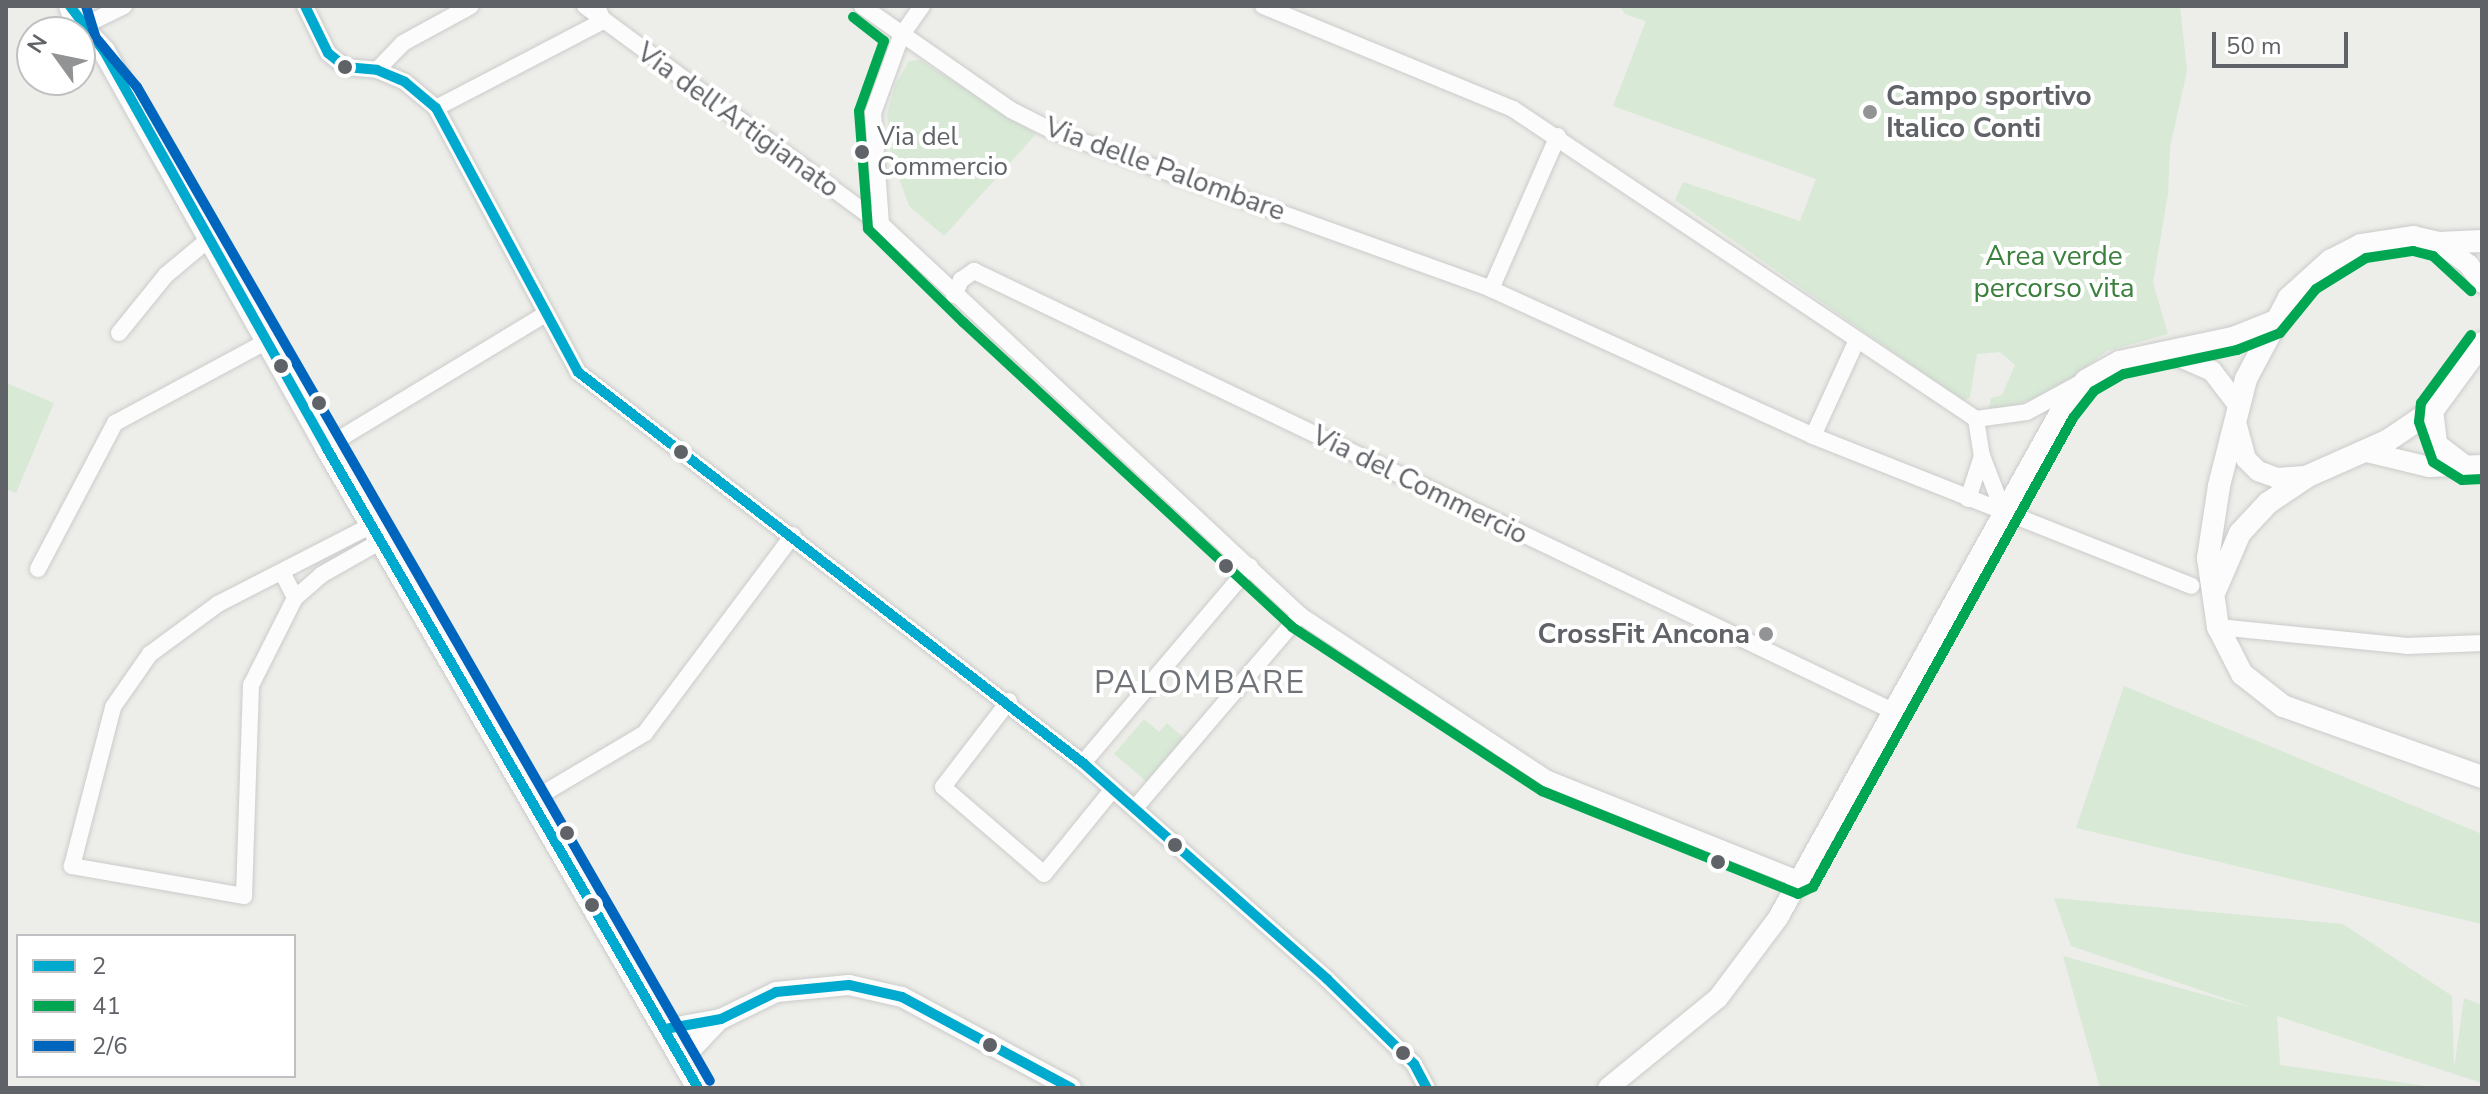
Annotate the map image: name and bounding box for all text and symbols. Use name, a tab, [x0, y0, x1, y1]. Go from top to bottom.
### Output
north arrow	[16, 16, 96, 96]
scale bar	[2216, 16, 2352, 66]
text: N	[20, 29, 55, 59]
text: 50 m	[2226, 30, 2282, 62]
street label: Via dell'Artigianato	[630, 35, 846, 205]
unlabelled marker	[337, 59, 353, 75]
place label: Campo sportivo Italico Conti	[1886, 79, 2092, 145]
marker: Campo sportivo Italico Conti	[1861, 103, 1879, 121]
street label: Via delle Palombare	[1040, 110, 1290, 228]
place label: Via del Commercio	[877, 121, 1008, 182]
marker: Via del Commercio	[854, 144, 870, 160]
park label: Area verde percorso vita	[1974, 239, 2134, 305]
unlabelled marker	[273, 358, 289, 374]
unlabelled marker	[311, 395, 327, 411]
street label: Via del Commercio	[1307, 418, 1533, 552]
unlabelled marker	[673, 444, 689, 460]
unlabelled marker	[1218, 558, 1234, 574]
place label: CrossFit Ancona	[1538, 617, 1750, 651]
marker: CrossFit Ancona	[1757, 625, 1775, 643]
district label: PALOMBARE	[1094, 664, 1306, 702]
unlabelled marker	[559, 825, 575, 841]
unlabelled marker	[1167, 837, 1183, 853]
unlabelled marker	[1710, 854, 1726, 870]
unlabelled marker	[584, 897, 600, 913]
legend	[16, 934, 296, 1078]
text: 2	[92, 950, 106, 982]
text: 41	[92, 990, 121, 1022]
text: 2/6	[92, 1030, 128, 1062]
unlabelled marker	[982, 1037, 998, 1053]
unlabelled marker	[1395, 1045, 1411, 1061]

